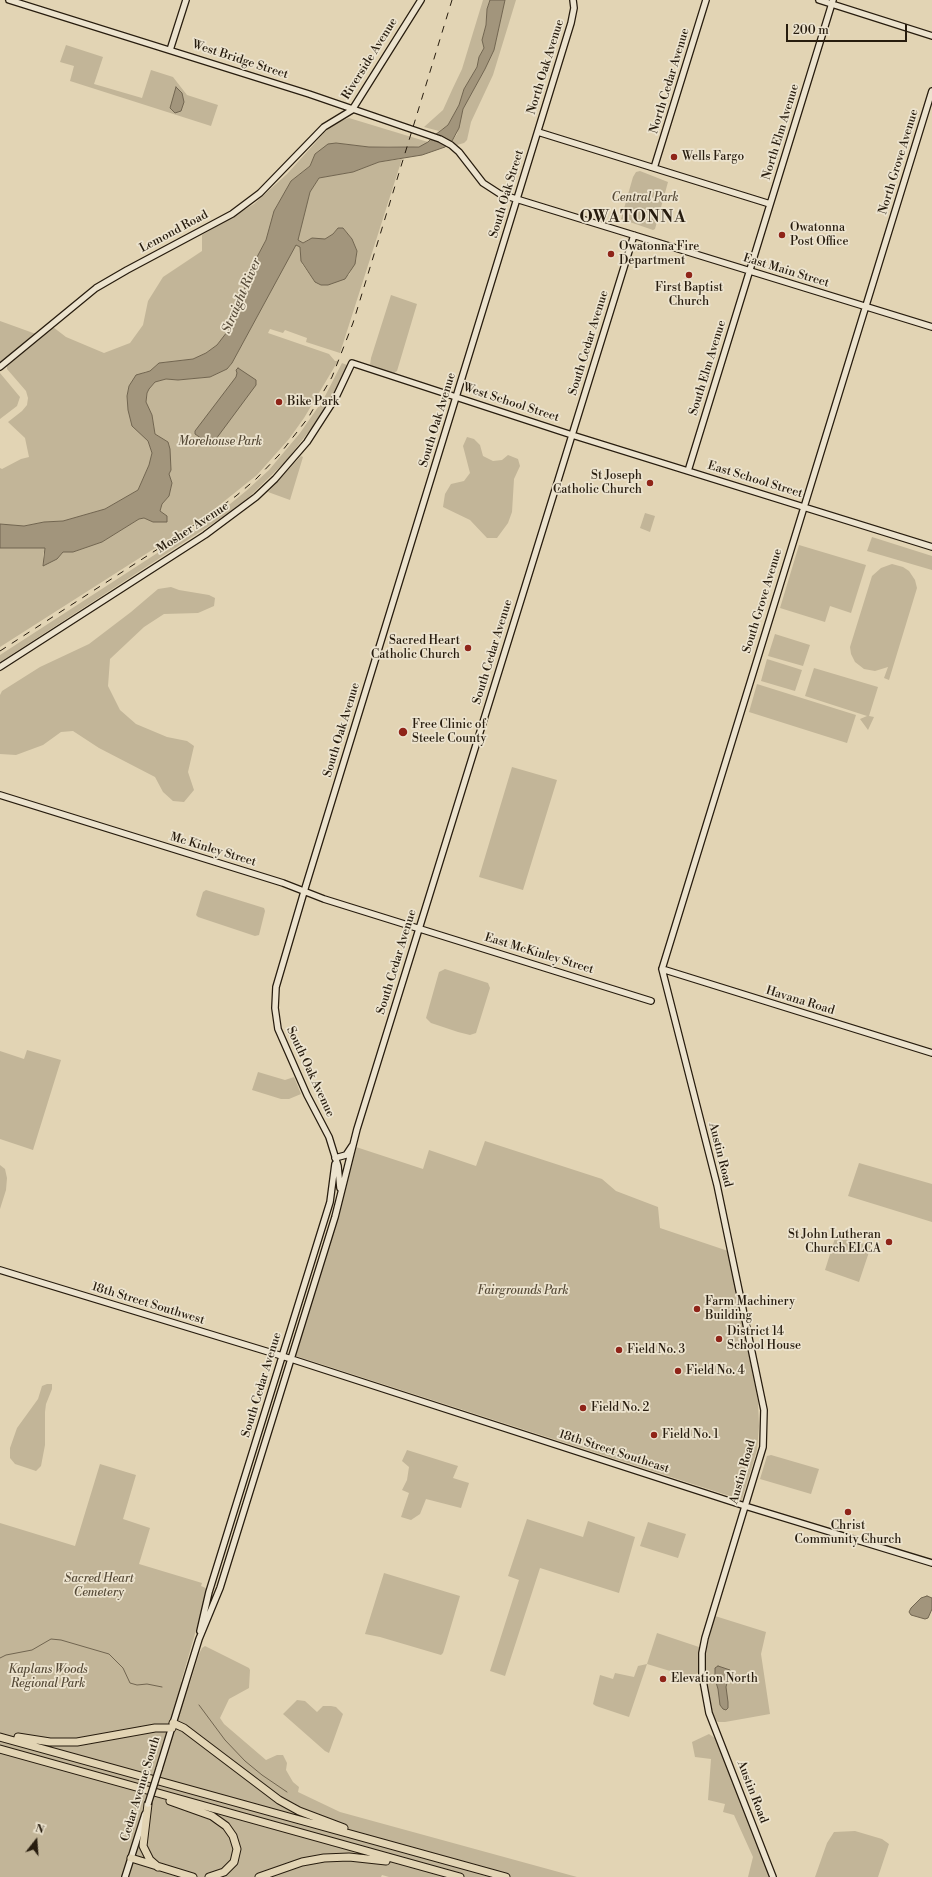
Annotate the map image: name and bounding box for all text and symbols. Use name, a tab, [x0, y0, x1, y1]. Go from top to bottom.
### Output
street label: Riverside Avenue	[339, 16, 401, 102]
scale bar	[788, 16, 909, 42]
street label: North Oak Avenue	[525, 18, 567, 116]
text: 200 m	[793, 23, 829, 38]
street label: North Cedar Avenue	[647, 27, 693, 135]
street label: West Bridge Street	[190, 38, 290, 82]
street label: North Elm Avenue	[760, 82, 802, 182]
street label: North Grove Avenue	[876, 108, 922, 216]
street label: South Oak Street	[487, 148, 527, 240]
place label: Wells Fargo	[682, 150, 744, 164]
marker: Wells Fargo	[669, 152, 679, 162]
park label: Central Park	[612, 191, 678, 205]
street label: Lemond Road	[137, 208, 211, 256]
district label: OWATONNA	[579, 208, 687, 228]
place label: Owatonna Post Office	[790, 221, 848, 249]
marker: Owatonna Post Office	[777, 230, 787, 240]
place label: Owatonna Fire Department	[619, 240, 699, 268]
marker: Owatonna Fire Department	[606, 249, 616, 259]
street label: East Main Street	[741, 251, 831, 291]
water label: Straight River	[219, 256, 265, 336]
marker: First Baptist Church	[684, 270, 694, 280]
place label: First Baptist Church	[655, 281, 723, 309]
street label: South Cedar Avenue	[566, 289, 612, 397]
street label: South Elm Avenue	[687, 319, 729, 417]
street label: South Oak Avenue	[417, 371, 459, 469]
street label: West School Street	[461, 381, 561, 425]
place label: Bike Park	[287, 395, 339, 409]
marker: Bike Park	[274, 397, 284, 407]
park label: Morehouse Park	[178, 435, 262, 449]
street label: East School Street	[706, 459, 804, 501]
place label: St Joseph Catholic Church	[553, 469, 642, 497]
marker: St Joseph Catholic Church	[645, 478, 655, 488]
street label: Mosher Avenue	[154, 499, 232, 557]
street label: South Grove Avenue	[740, 547, 786, 655]
street label: South Cedar Avenue	[470, 598, 516, 706]
place label: Sacred Heart Catholic Church	[371, 634, 460, 662]
marker: Sacred Heart Catholic Church	[463, 643, 473, 653]
street label: South Oak Avenue	[321, 681, 363, 779]
place label: Free Clinic of Steele County	[412, 718, 486, 746]
marker: Free Clinic of Steele County	[397, 726, 409, 738]
street label: Mc Kinley Street	[168, 830, 258, 870]
street label: South Cedar Avenue	[374, 908, 420, 1016]
street label: East McKinley Street	[483, 931, 595, 977]
street label: Havana Road	[764, 984, 836, 1018]
street label: South Oak Avenue	[283, 1024, 337, 1120]
street label: Austin Road	[705, 1121, 735, 1189]
place label: St John Lutheran Church ELCA	[788, 1228, 881, 1256]
marker: St John Lutheran Church ELCA	[884, 1237, 894, 1247]
street label: 18th Street Southwest	[90, 1280, 206, 1328]
park label: Fairgrounds Park	[477, 1284, 569, 1298]
place label: Farm Machinery Building	[705, 1295, 795, 1323]
marker: Farm Machinery Building	[692, 1304, 702, 1314]
place label: District 14 School House	[727, 1325, 801, 1353]
street label: South Cedar Avenue	[239, 1331, 285, 1439]
marker: District 14 School House	[714, 1334, 724, 1344]
place label: Field No. 3	[627, 1343, 685, 1357]
marker: Field No. 3	[614, 1345, 624, 1355]
place label: Field No. 4	[686, 1364, 745, 1378]
marker: Field No. 4	[673, 1366, 683, 1376]
place label: Field No. 2	[591, 1401, 649, 1415]
marker: Field No. 2	[578, 1403, 588, 1413]
street label: 18th Street Southeast	[557, 1427, 671, 1477]
place label: Field No. 1	[662, 1428, 719, 1442]
marker: Field No. 1	[649, 1430, 659, 1440]
street label: Austin Road	[727, 1438, 759, 1506]
marker: Christ Community Church	[843, 1507, 853, 1517]
place label: Christ Community Church	[795, 1519, 901, 1547]
park label: Sacred Heart Cemetery	[64, 1572, 134, 1600]
park label: Kaplans Woods Regional Park	[8, 1663, 88, 1691]
place label: Elevation North	[671, 1672, 758, 1686]
marker: Elevation North	[658, 1674, 668, 1684]
street label: Cedar Avenue South	[118, 1735, 164, 1843]
street label: Austin Road	[733, 1759, 771, 1825]
north arrow	[16, 1821, 56, 1861]
text: N	[33, 1822, 46, 1837]

